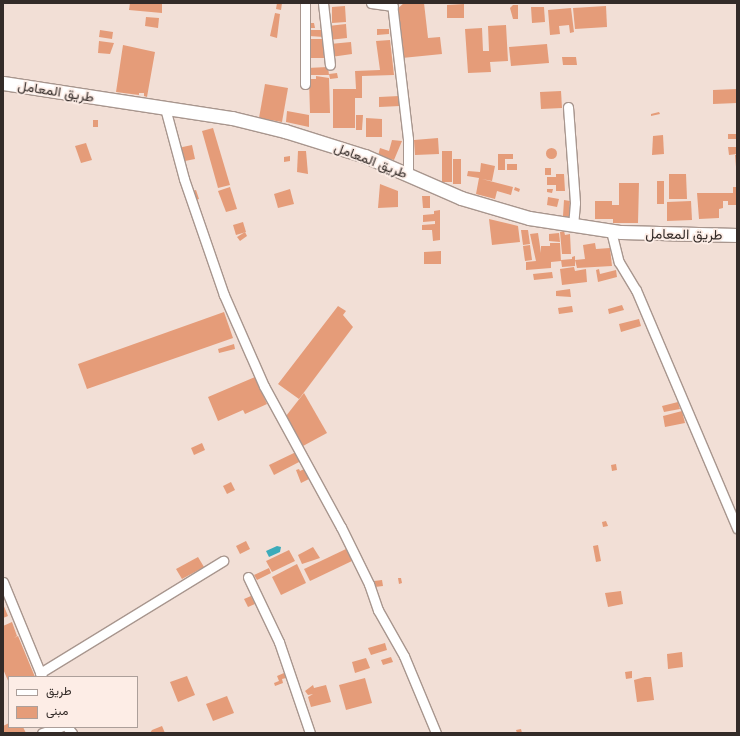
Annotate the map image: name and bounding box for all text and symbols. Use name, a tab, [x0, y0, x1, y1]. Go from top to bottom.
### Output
street label: طريق المعامل	[17, 77, 95, 105]
street label: طريق المعامل	[332, 138, 410, 182]
street label: طريق المعامل	[645, 225, 723, 243]
legend	[8, 676, 138, 728]
text: طريق	[46, 683, 71, 698]
text: مبنى	[46, 703, 68, 718]

